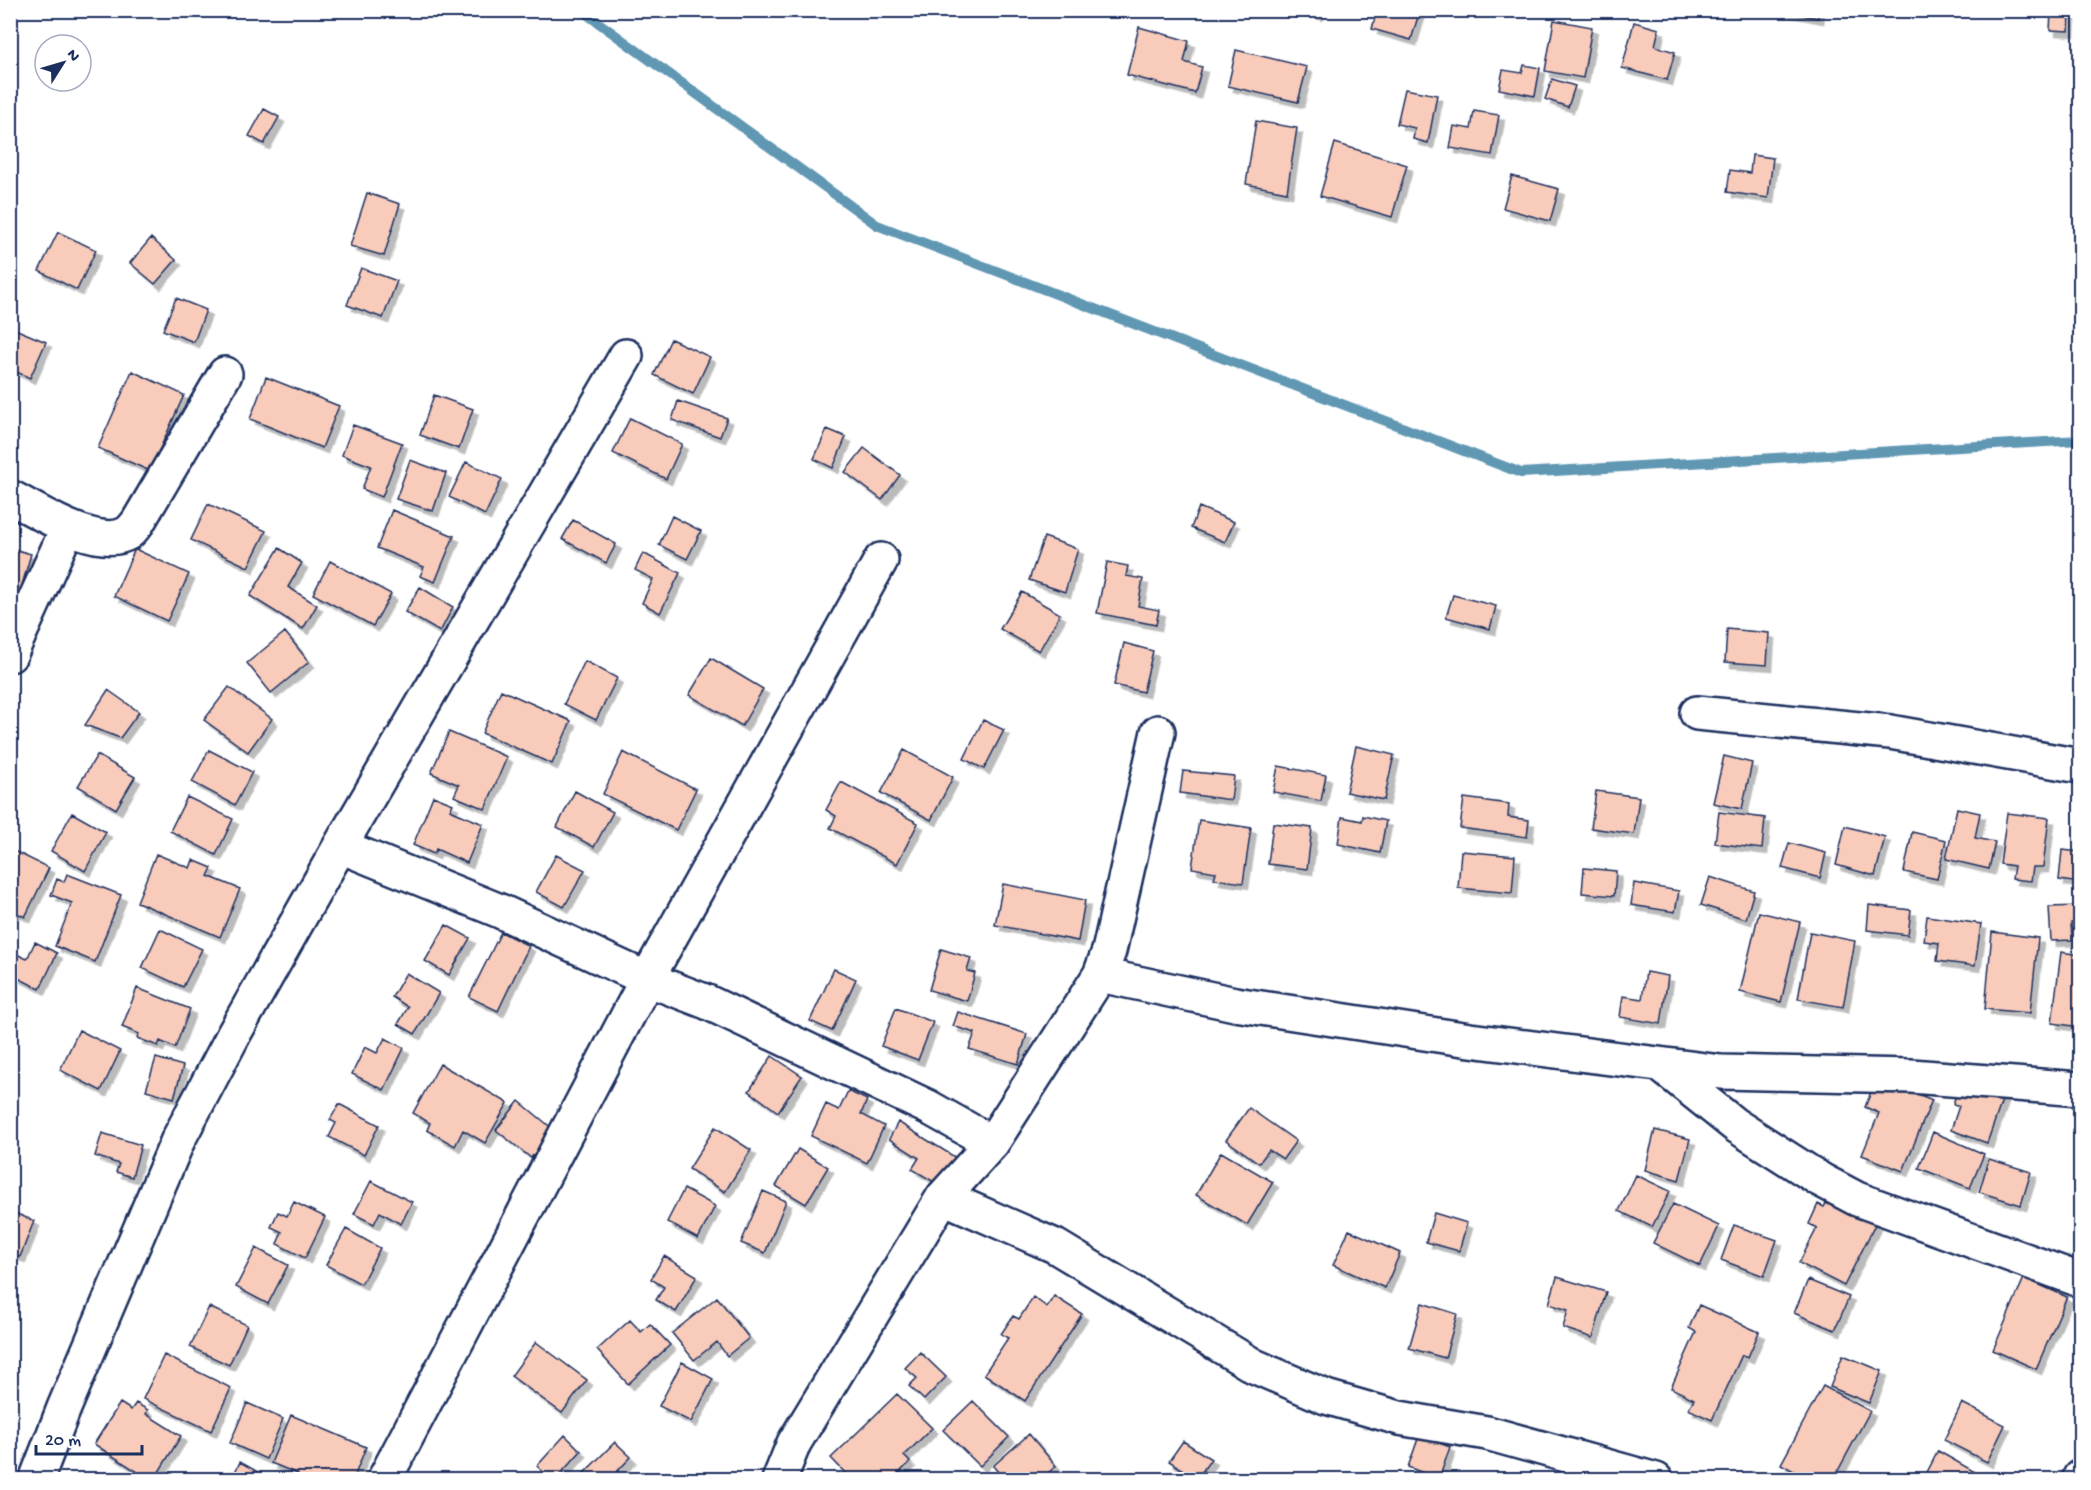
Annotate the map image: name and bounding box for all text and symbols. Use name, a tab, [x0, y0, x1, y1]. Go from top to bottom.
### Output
north arrow	[33, 33, 93, 93]
text: N	[61, 46, 83, 66]
scale bar	[36, 1418, 142, 1456]
text: 20 m	[45, 1431, 81, 1452]

